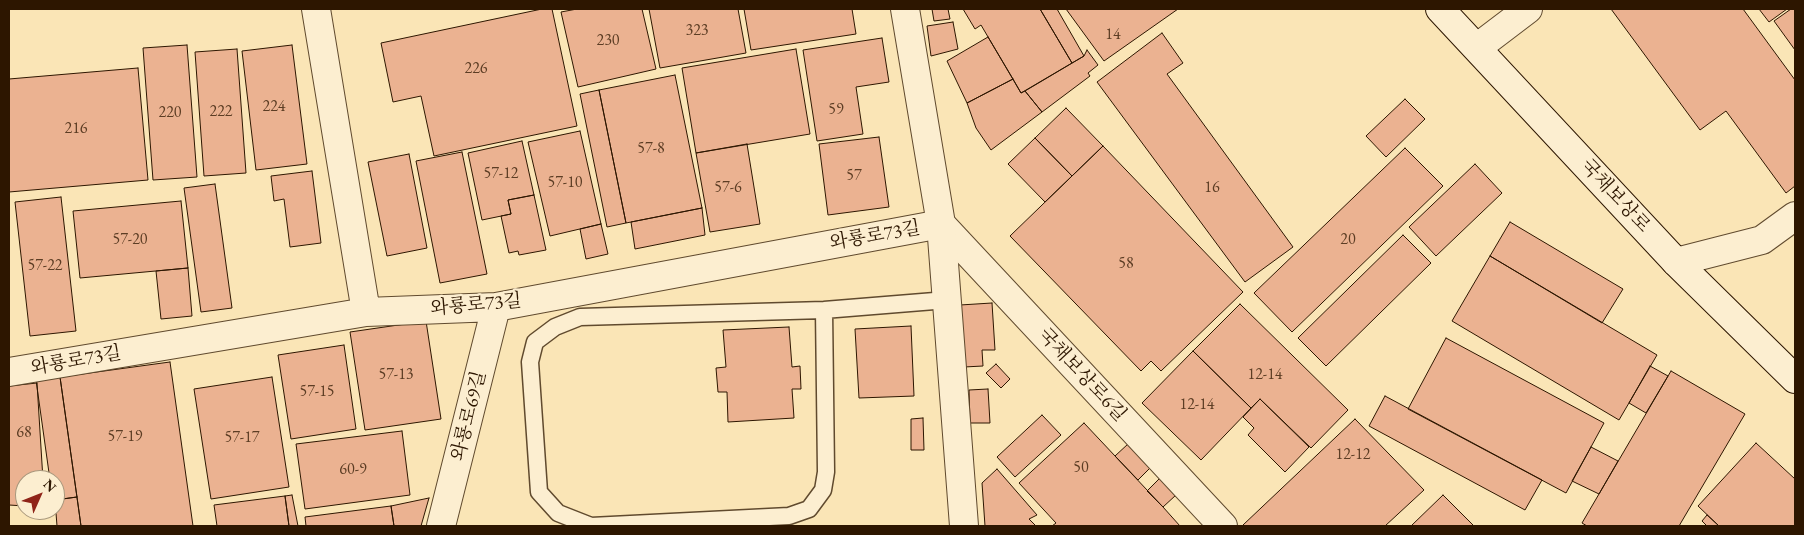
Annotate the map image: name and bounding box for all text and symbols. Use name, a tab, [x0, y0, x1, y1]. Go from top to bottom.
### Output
house number: 323	[685, 21, 709, 41]
house number: 14	[1105, 25, 1121, 45]
house number: 230	[596, 31, 620, 51]
house number: 226	[464, 59, 488, 79]
house number: 224	[262, 97, 286, 117]
house number: 59	[828, 100, 844, 120]
house number: 222	[209, 102, 233, 122]
house number: 220	[158, 103, 182, 123]
house number: 216	[64, 119, 88, 139]
house number: 57-8	[637, 139, 665, 159]
street label: 국채보상로	[1575, 155, 1655, 237]
house number: 57-12	[483, 164, 519, 184]
house number: 57	[846, 166, 862, 186]
house number: 57-10	[547, 173, 583, 193]
house number: 57-6	[714, 178, 742, 198]
house number: 16	[1204, 178, 1220, 198]
street label: 와룡로73길	[828, 217, 922, 255]
house number: 57-20	[112, 230, 148, 250]
house number: 20	[1340, 230, 1356, 250]
house number: 58	[1118, 254, 1134, 274]
house number: 57-22	[27, 256, 63, 276]
street label: 와룡로73길	[429, 290, 523, 320]
street label: 국채보상로6길	[1033, 324, 1131, 426]
street label: 와룡로73길	[29, 342, 123, 380]
house number: 57-13	[378, 365, 414, 385]
house number: 12-14	[1247, 365, 1283, 385]
street label: 와룡로69길	[447, 369, 491, 463]
house number: 57-15	[299, 382, 335, 402]
house number: 12-14	[1179, 395, 1215, 415]
house number: 68	[16, 423, 32, 443]
house number: 57-19	[107, 427, 143, 447]
house number: 57-17	[224, 428, 260, 448]
house number: 12-12	[1335, 445, 1371, 465]
house number: 50	[1073, 458, 1089, 478]
house number: 60-9	[339, 460, 367, 480]
north arrow	[15, 470, 65, 520]
text: N	[40, 475, 60, 496]

